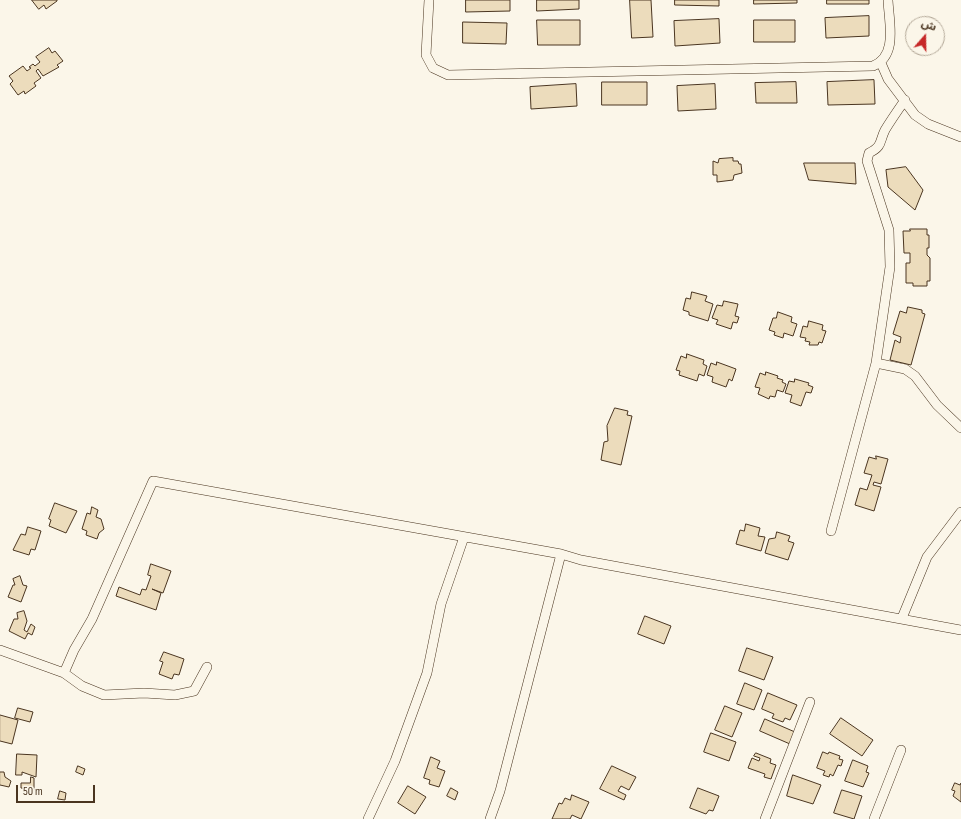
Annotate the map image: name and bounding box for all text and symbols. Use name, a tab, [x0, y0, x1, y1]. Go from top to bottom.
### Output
north arrow	[905, 16, 945, 56]
text: ش	[920, 17, 938, 34]
scale bar	[18, 777, 97, 803]
text: 50 m	[23, 784, 43, 799]

